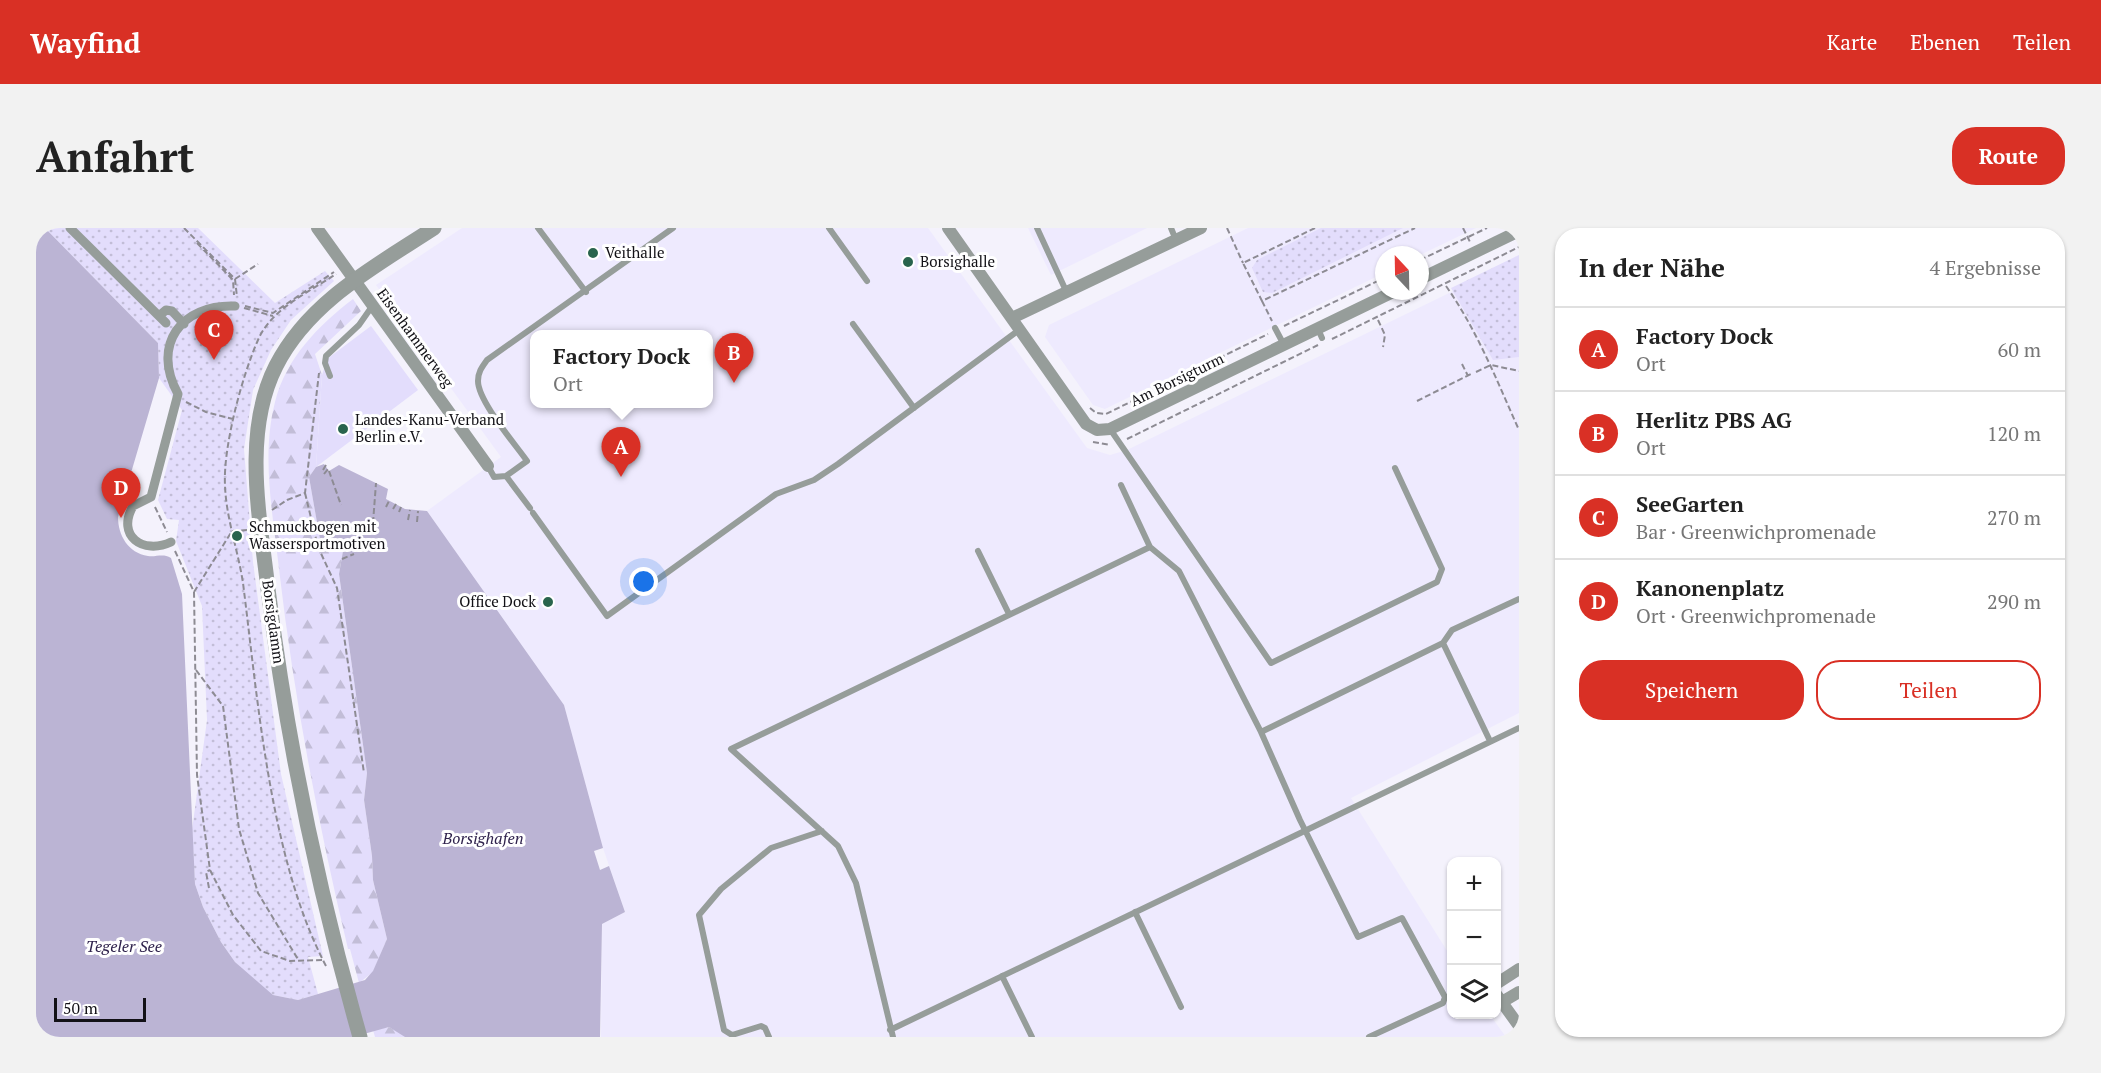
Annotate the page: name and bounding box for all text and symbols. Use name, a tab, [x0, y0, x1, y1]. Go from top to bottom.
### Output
text: Wayfind	[30, 24, 141, 61]
text: Karte	[1827, 28, 1877, 56]
text: Ebenen	[1910, 28, 1980, 56]
text: Teilen	[2013, 28, 2071, 56]
button: Route	[1952, 127, 2065, 185]
text: Anfahrt	[36, 128, 194, 184]
place label: Veithalle	[605, 242, 664, 262]
marker: Veithalle	[586, 246, 600, 260]
north arrow	[1375, 246, 1429, 300]
text: In der Nähe	[1579, 250, 1725, 284]
place label: Borsighalle	[920, 251, 995, 271]
text: 4 Ergebnisse	[1929, 254, 2041, 281]
marker: Borsighalle	[901, 255, 915, 269]
street label: Eisenhammerweg	[373, 284, 459, 392]
pin: C	[194, 310, 234, 360]
text: Factory Dock	[1636, 321, 1773, 350]
popup	[530, 330, 713, 408]
pin: B	[714, 334, 754, 383]
text: A	[1591, 336, 1606, 363]
text: 60 m	[1998, 336, 2041, 363]
text: Factory Dock	[553, 341, 690, 370]
street label: Am Borsigturm	[1126, 348, 1227, 410]
text: Ort	[1636, 350, 1666, 377]
text: Ort	[553, 370, 583, 397]
text: Herlitz PBS AG	[1636, 405, 1792, 434]
place label: Landes-Kanu-Verband Berlin e.V.	[355, 409, 504, 446]
text: B	[1592, 420, 1605, 447]
text: 120 m	[1987, 420, 2041, 447]
marker: Landes-Kanu-Verband Berlin e.V.	[336, 422, 350, 436]
pin: A	[602, 428, 640, 477]
text: Ort	[1636, 434, 1666, 461]
pin: D	[102, 468, 140, 518]
text: SeeGarten	[1636, 489, 1744, 518]
text: C	[1592, 504, 1605, 531]
text: 270 m	[1987, 504, 2041, 531]
place label: Schmuckbogen mit Wassersportmotiven	[249, 516, 386, 553]
text: Bar · Greenwichpromenade	[1636, 518, 1876, 545]
marker: Schmuckbogen mit Wassersportmotiven	[230, 529, 244, 543]
your location	[629, 567, 658, 596]
text: Kanonenplatz	[1636, 573, 1784, 602]
street label: Borsigdamm	[258, 579, 290, 665]
text: D	[1591, 588, 1606, 615]
text: 290 m	[1987, 588, 2041, 615]
place label: Office Dock	[459, 591, 536, 611]
marker: Office Dock	[541, 595, 555, 609]
text: Ort · Greenwichpromenade	[1636, 602, 1876, 629]
button: Speichern	[1579, 660, 1804, 720]
button: Teilen	[1816, 660, 2041, 720]
water label: Borsighafen	[441, 827, 524, 849]
map controls	[1447, 857, 1501, 1019]
button: +	[1447, 857, 1501, 911]
button: −	[1447, 911, 1501, 965]
water label: Tegeler See	[86, 935, 162, 957]
button: layers	[1447, 965, 1501, 1019]
scale bar	[54, 995, 146, 1022]
text: 50 m	[63, 997, 98, 1019]

